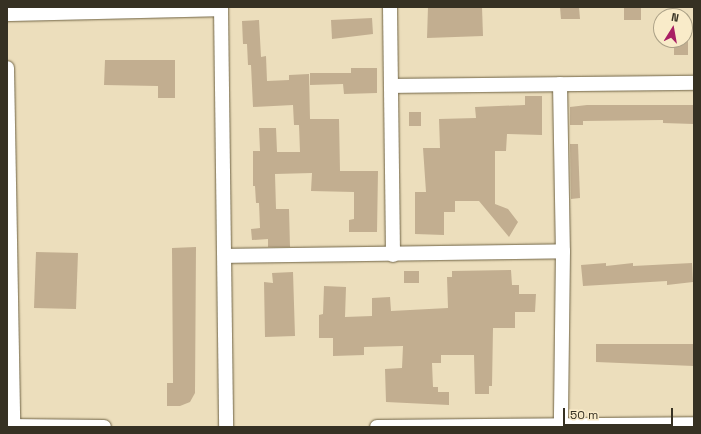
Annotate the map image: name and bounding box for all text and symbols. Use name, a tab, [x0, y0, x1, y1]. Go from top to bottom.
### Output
north arrow	[653, 8, 693, 48]
text: N	[670, 10, 680, 25]
scale bar	[565, 400, 675, 426]
text: 50 m	[570, 407, 598, 423]

